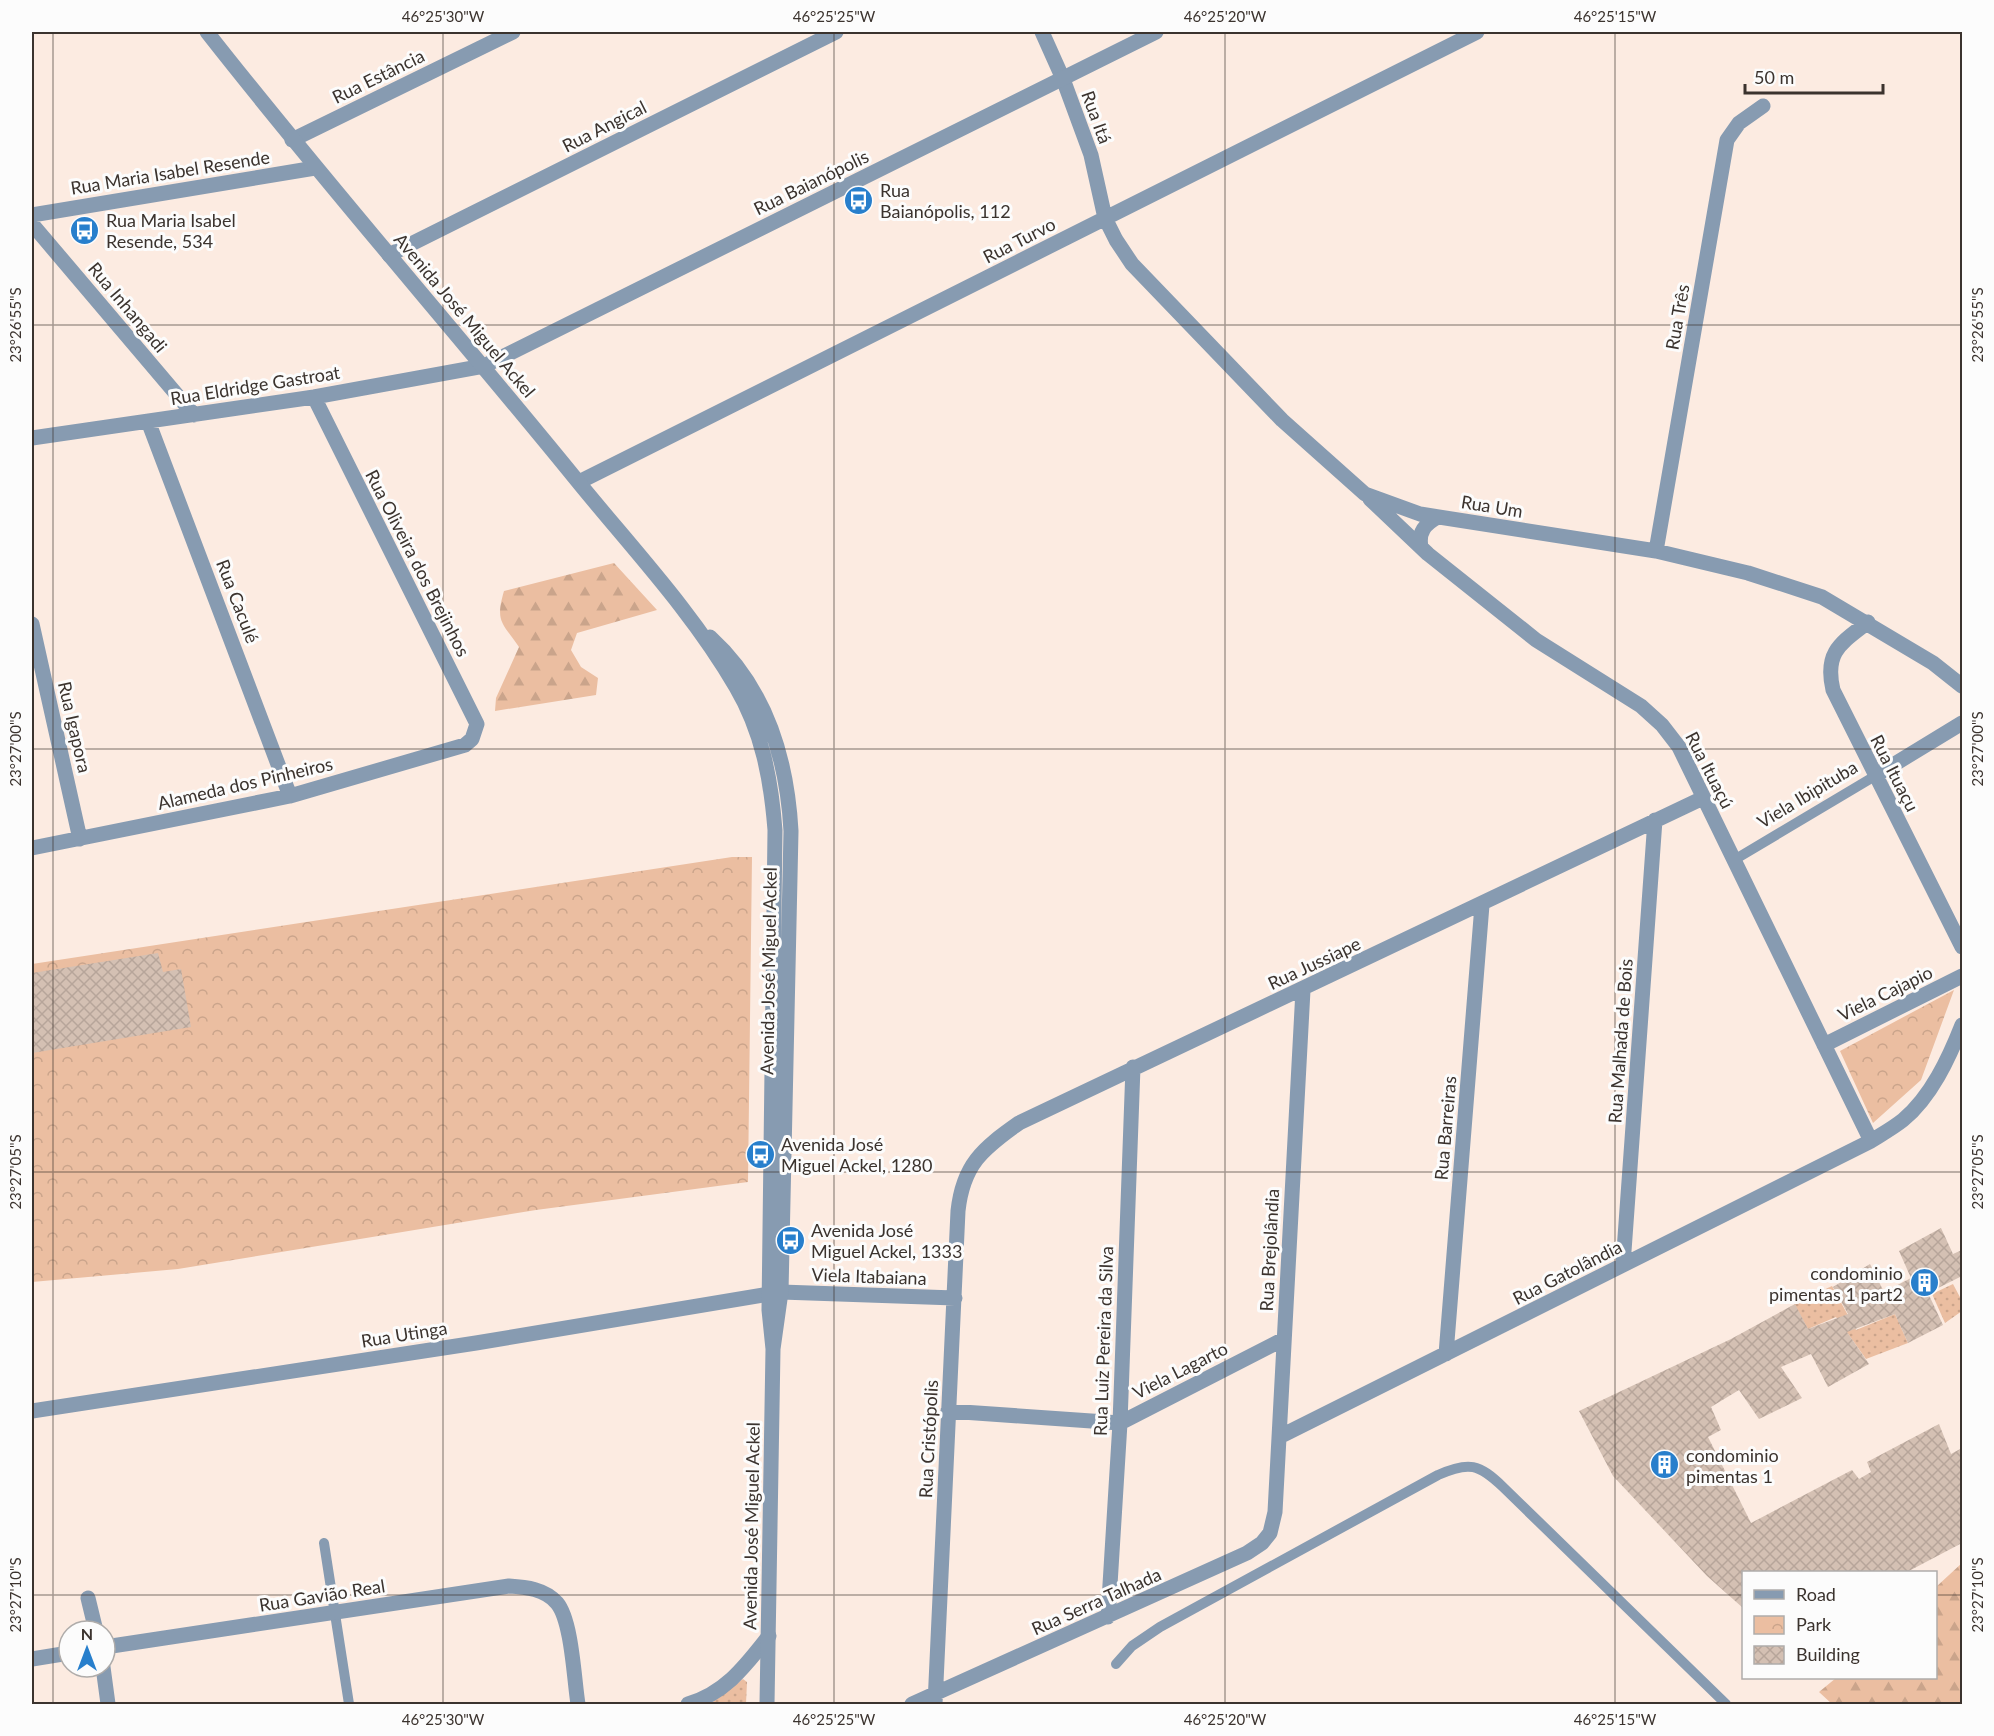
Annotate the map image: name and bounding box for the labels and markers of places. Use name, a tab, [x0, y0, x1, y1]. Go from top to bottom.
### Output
place label: Rua Baianópolis, 112	[880, 179, 1011, 222]
bus stop icon: Rua Baianópolis, 112	[843, 184, 875, 216]
place label: Rua Maria Isabel Resende, 534	[106, 209, 236, 252]
bus stop icon: Rua Maria Isabel Resende, 534	[69, 214, 101, 246]
place label: Avenida José Miguel Ackel, 1280	[781, 1133, 932, 1176]
bus stop icon: Avenida José Miguel Ackel, 1280	[744, 1138, 776, 1170]
place label: Avenida José Miguel Ackel, 1333	[811, 1219, 962, 1262]
bus stop icon: Avenida José Miguel Ackel, 1333	[774, 1224, 806, 1256]
place label: condominio pimentas 1 part2	[1769, 1262, 1903, 1305]
building icon: condominio pimentas 1 part2	[1908, 1267, 1940, 1299]
place label: condominio pimentas 1	[1686, 1444, 1779, 1487]
building icon: condominio pimentas 1	[1649, 1449, 1681, 1481]

